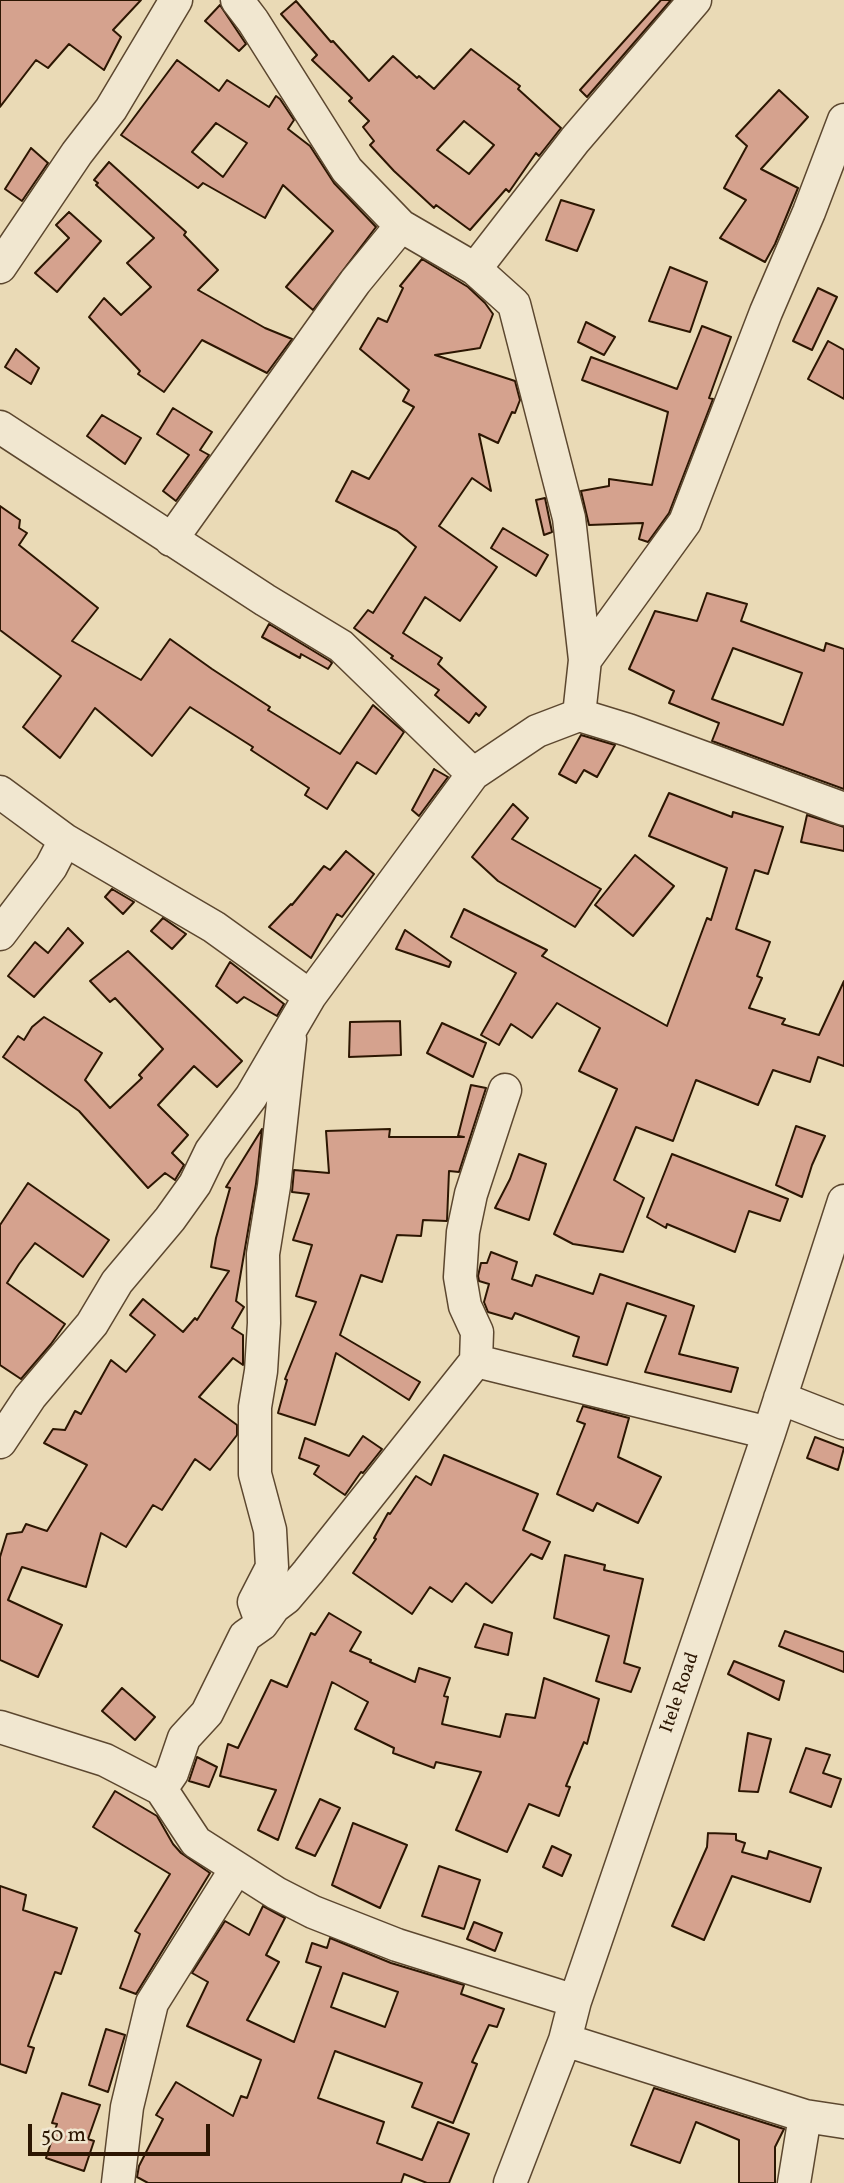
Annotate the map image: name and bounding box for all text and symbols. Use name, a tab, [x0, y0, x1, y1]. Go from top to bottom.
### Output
street label: Itele Road	[657, 1650, 705, 1736]
scale bar	[32, 2110, 214, 2154]
text: 50 m	[41, 2121, 86, 2150]

